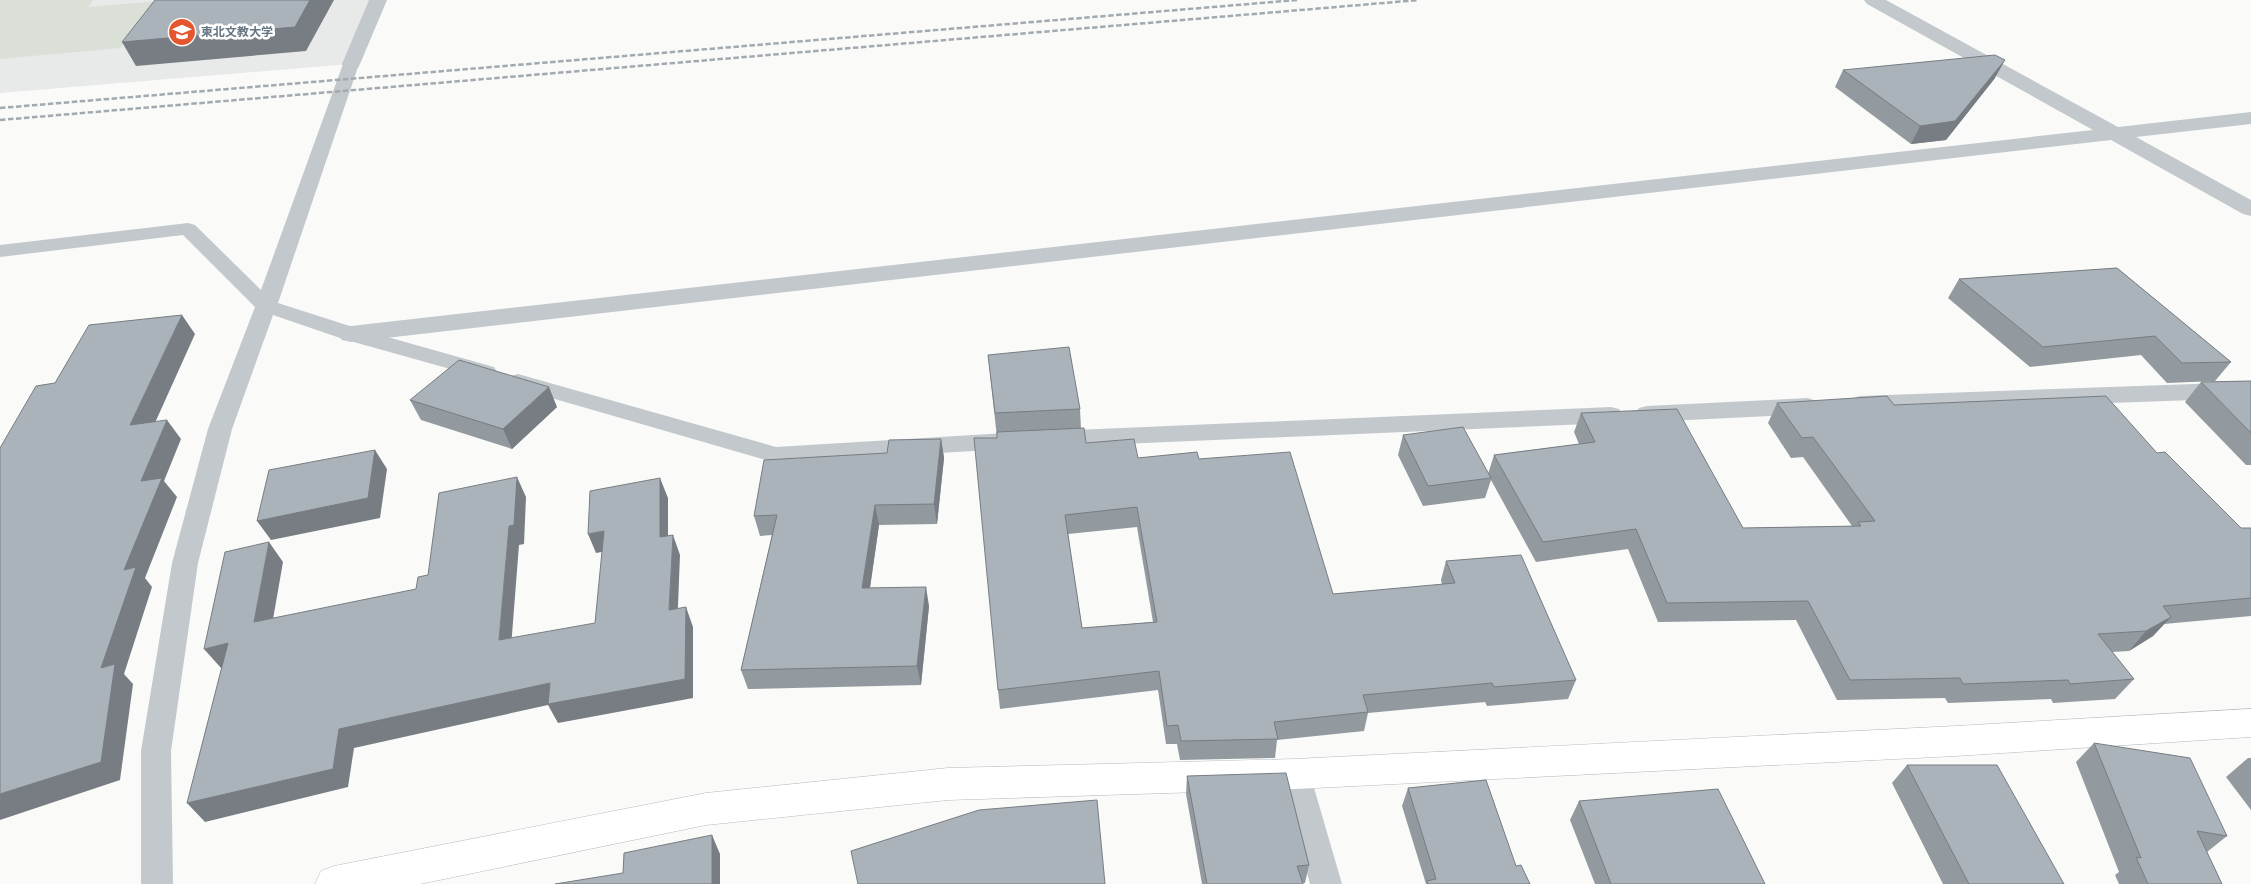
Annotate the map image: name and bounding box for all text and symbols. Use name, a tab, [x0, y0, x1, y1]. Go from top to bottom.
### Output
school or university icon: 東北文教大学	[167, 17, 197, 47]
place label: 東北文教大学	[201, 25, 273, 39]

